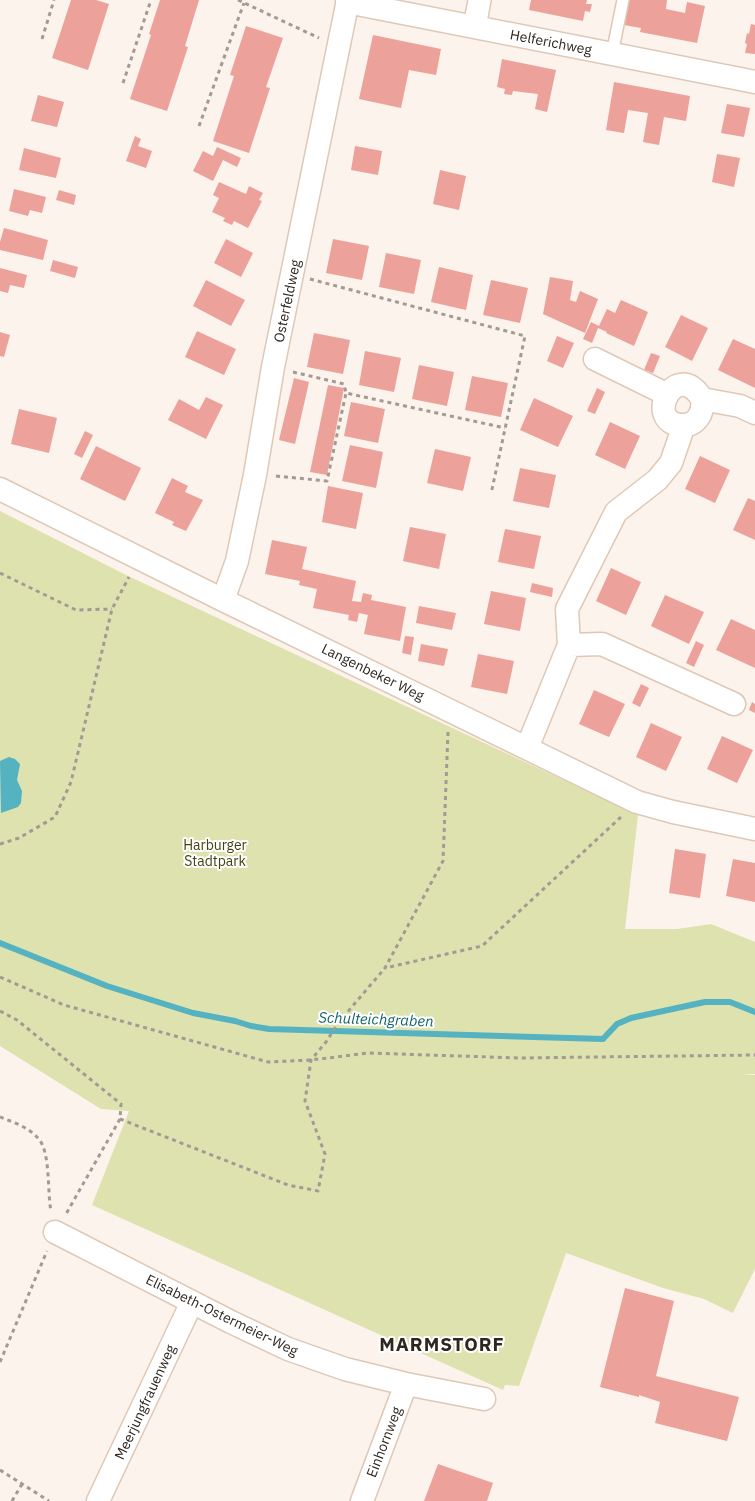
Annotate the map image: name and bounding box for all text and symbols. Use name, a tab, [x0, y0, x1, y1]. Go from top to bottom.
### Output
street label: Helferichweg	[509, 25, 594, 59]
street label: Osterfeldweg	[269, 257, 305, 344]
street label: Langenbeker Weg	[319, 639, 428, 705]
park label: Harburger Stadtpark	[183, 836, 247, 870]
water label: Schulteichgraben	[318, 1007, 434, 1031]
street label: Elisabeth-Ostermeier-Weg	[143, 1270, 302, 1360]
district label: MARMSTORF	[379, 1332, 505, 1356]
street label: Meerjungfrauenweg	[110, 1341, 180, 1462]
street label: Einhornweg	[362, 1404, 406, 1480]

